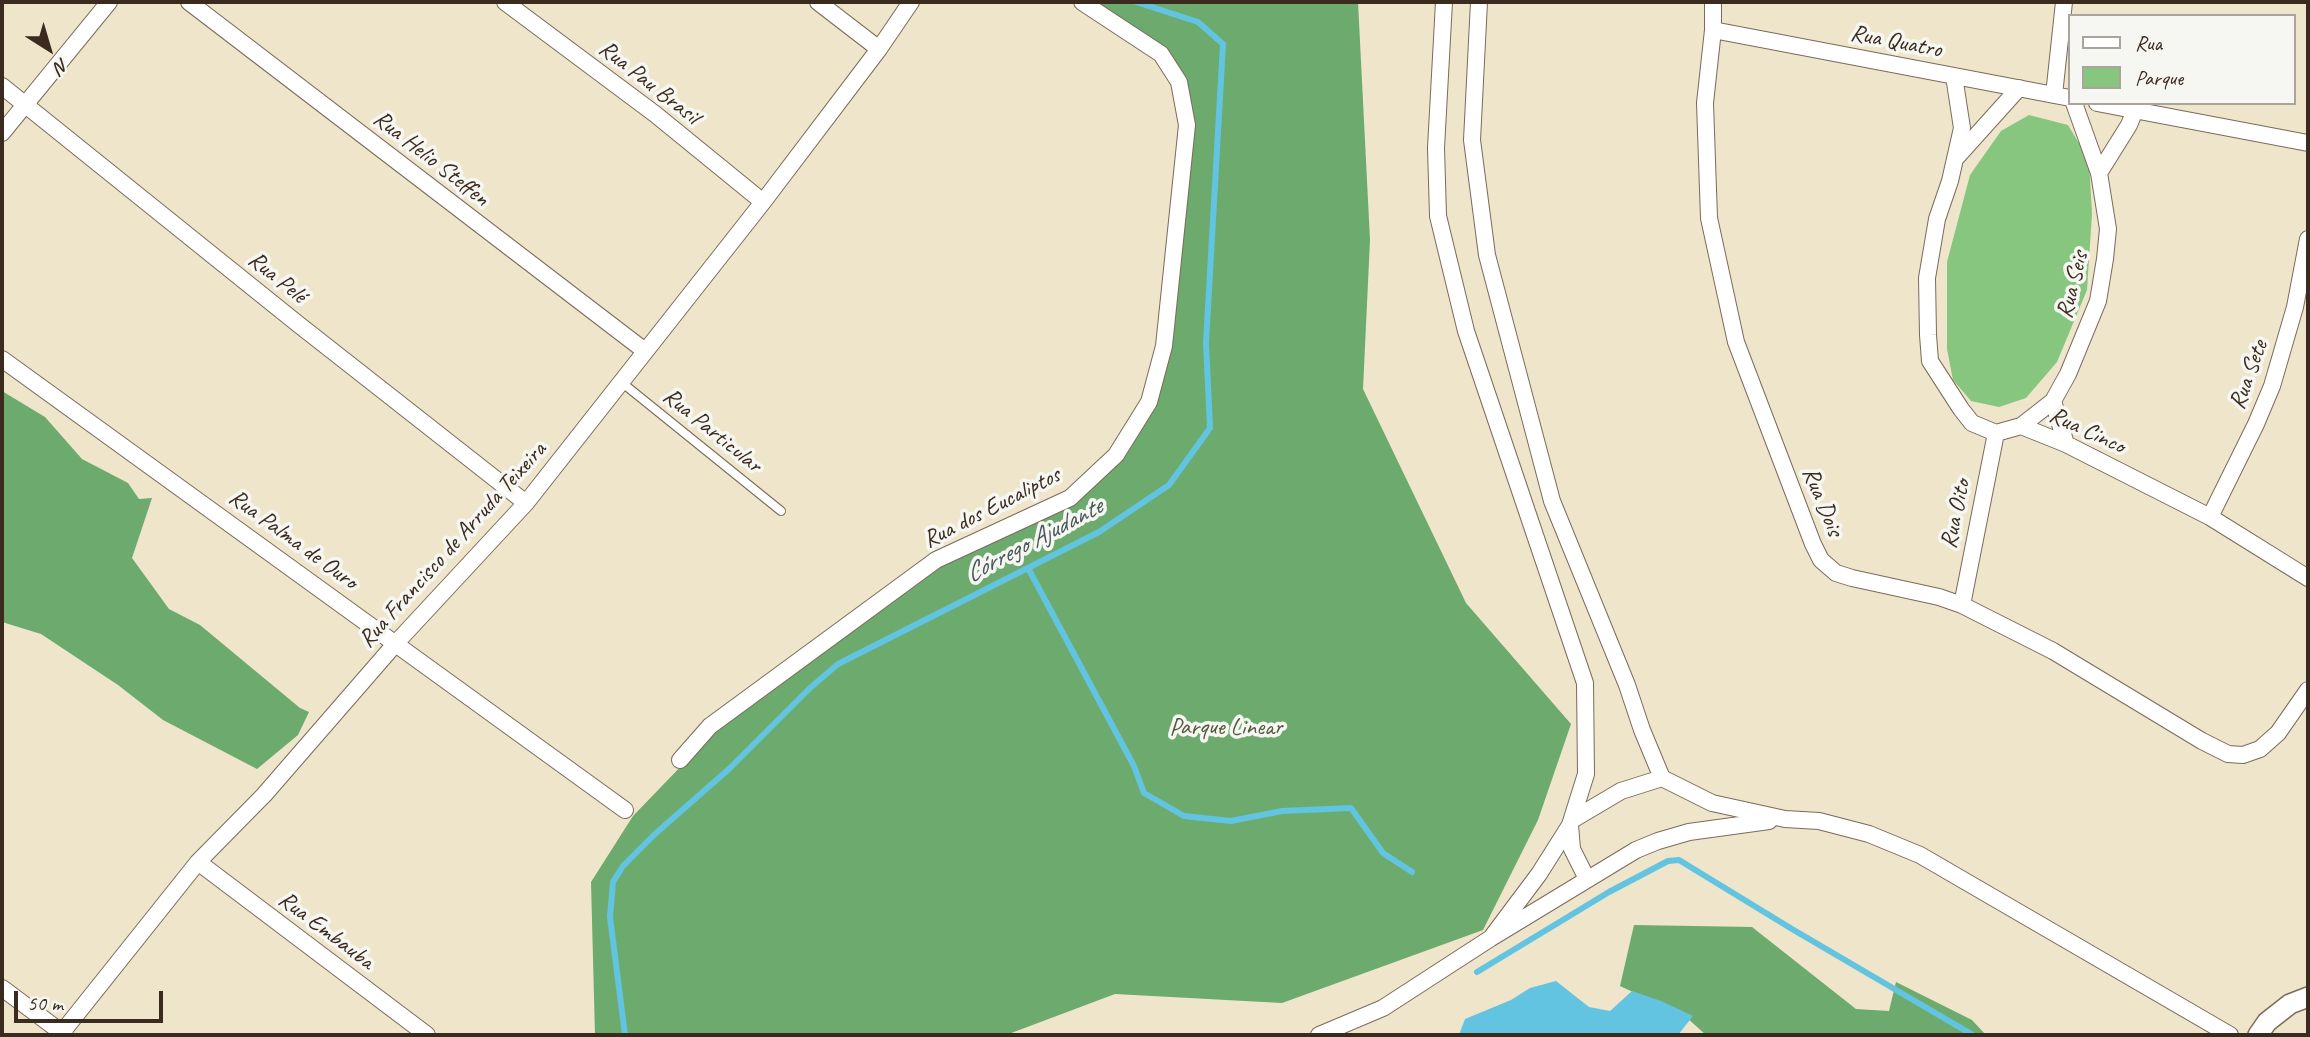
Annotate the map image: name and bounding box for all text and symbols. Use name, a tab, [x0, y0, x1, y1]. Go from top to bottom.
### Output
north arrow	[14, 14, 84, 84]
legend	[2068, 14, 2296, 105]
street label: Rua Quatro	[1848, 19, 1944, 65]
text: Rua	[2135, 30, 2162, 56]
street label: Rua Pau Brasil	[593, 35, 705, 131]
text: N	[50, 53, 74, 79]
text: Parque	[2135, 65, 2183, 91]
street label: Rua Helio Steffen	[367, 105, 495, 213]
street label: Rua Pelé	[242, 246, 312, 310]
street label: Rua Seis	[2051, 248, 2095, 322]
street label: Rua Sete	[2223, 337, 2275, 413]
street label: Rua Particular	[657, 382, 767, 480]
street label: Rua Cinco	[2045, 401, 2129, 461]
street label: Rua Francisco de Arruda Teixeira	[353, 436, 553, 654]
street label: Rua dos Eucaliptos	[918, 461, 1066, 555]
street label: Rua Dois	[1795, 463, 1849, 541]
street label: Rua Oito	[1935, 477, 1977, 551]
street label: Rua Palma de Ouro	[223, 484, 363, 596]
water label: Córrego Ajudante	[960, 492, 1108, 590]
park label: Parque Linear	[1170, 714, 1282, 742]
street label: Rua Embauba	[272, 886, 380, 976]
scale bar	[18, 978, 166, 1022]
text: 50 m	[27, 990, 63, 1016]

